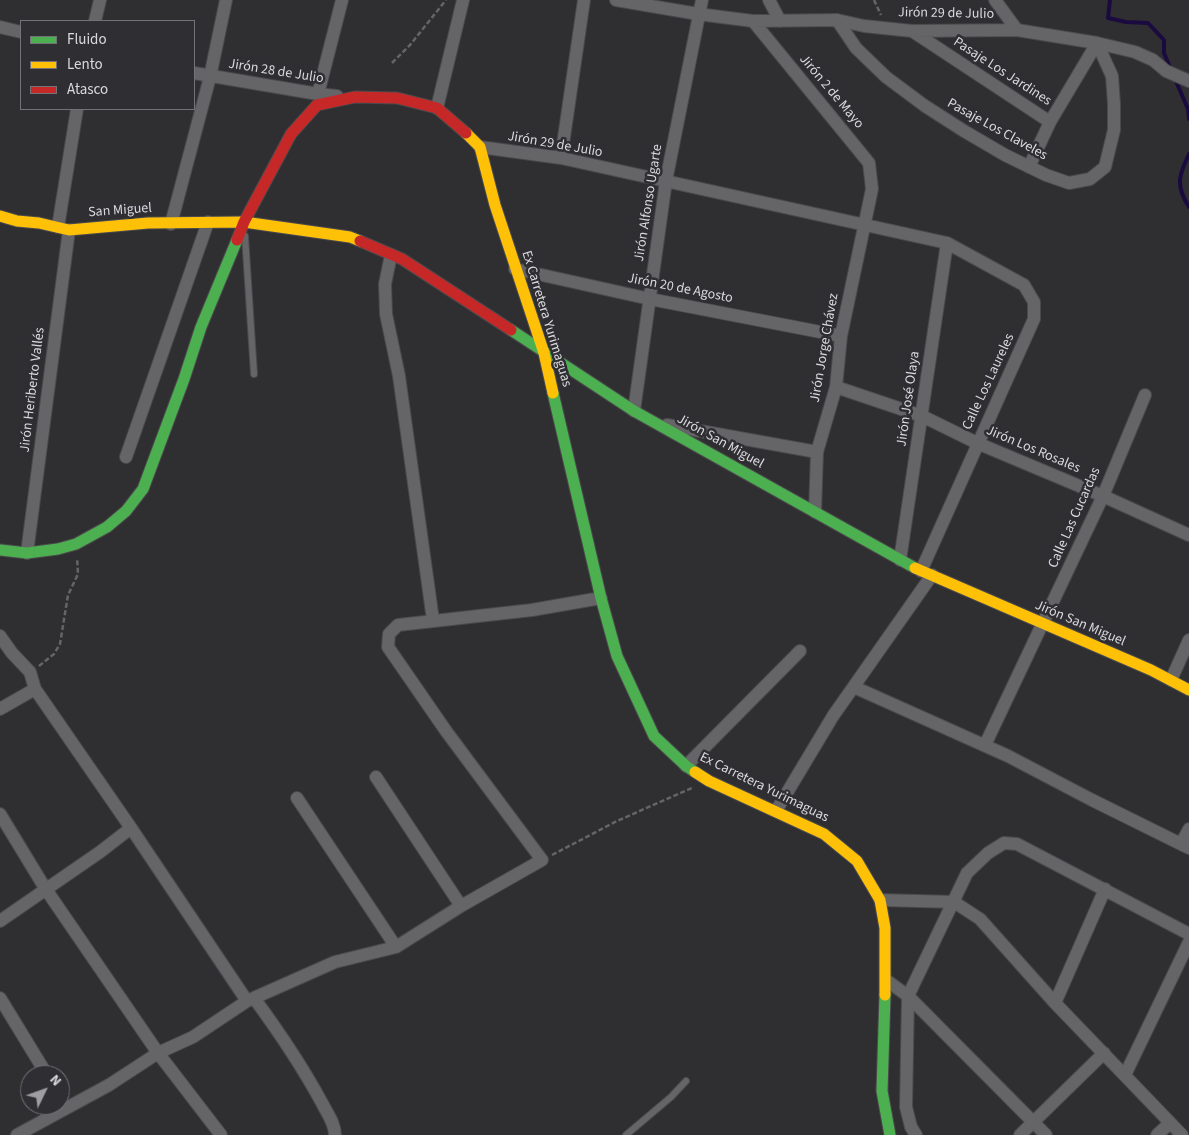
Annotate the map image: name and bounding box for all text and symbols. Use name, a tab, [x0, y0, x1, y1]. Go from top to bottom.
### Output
street label: Jirón 29 de Julio	[898, 5, 994, 23]
legend	[20, 20, 195, 110]
text: Fluido	[67, 29, 107, 50]
street label: Pasaje Los Jardines	[950, 34, 1054, 110]
street label: Jirón 2 de Mayo	[795, 52, 867, 132]
text: Lento	[67, 54, 103, 75]
street label: Jirón 28 de Julio	[227, 56, 325, 88]
text: Atasco	[67, 79, 108, 100]
street label: Pasaje Los Claveles	[944, 96, 1050, 164]
street label: Jirón 29 de Julio	[506, 128, 604, 162]
street label: Jirón Alfonso Ugarte	[631, 143, 667, 263]
street label: San Miguel	[88, 200, 152, 222]
street label: Ex Carretera Yurimaguas	[517, 249, 575, 389]
street label: Jirón 20 de Agosto	[626, 271, 734, 307]
street label: Jirón Jorge Chávez	[807, 292, 843, 404]
street label: Jirón Heriberto Vallés	[17, 327, 49, 453]
street label: Calle Los Laureles	[959, 331, 1019, 433]
street label: Jirón José Olaya	[894, 350, 924, 448]
street label: Jirón San Miguel	[674, 411, 766, 473]
street label: Jirón Los Rosales	[983, 423, 1083, 477]
street label: Calle Las Cucardas	[1045, 465, 1105, 571]
street label: Jirón San Miguel	[1032, 597, 1128, 651]
street label: Ex Carretera Yurimaguas	[697, 749, 831, 827]
north arrow	[20, 1065, 70, 1115]
text: N	[45, 1070, 66, 1091]

